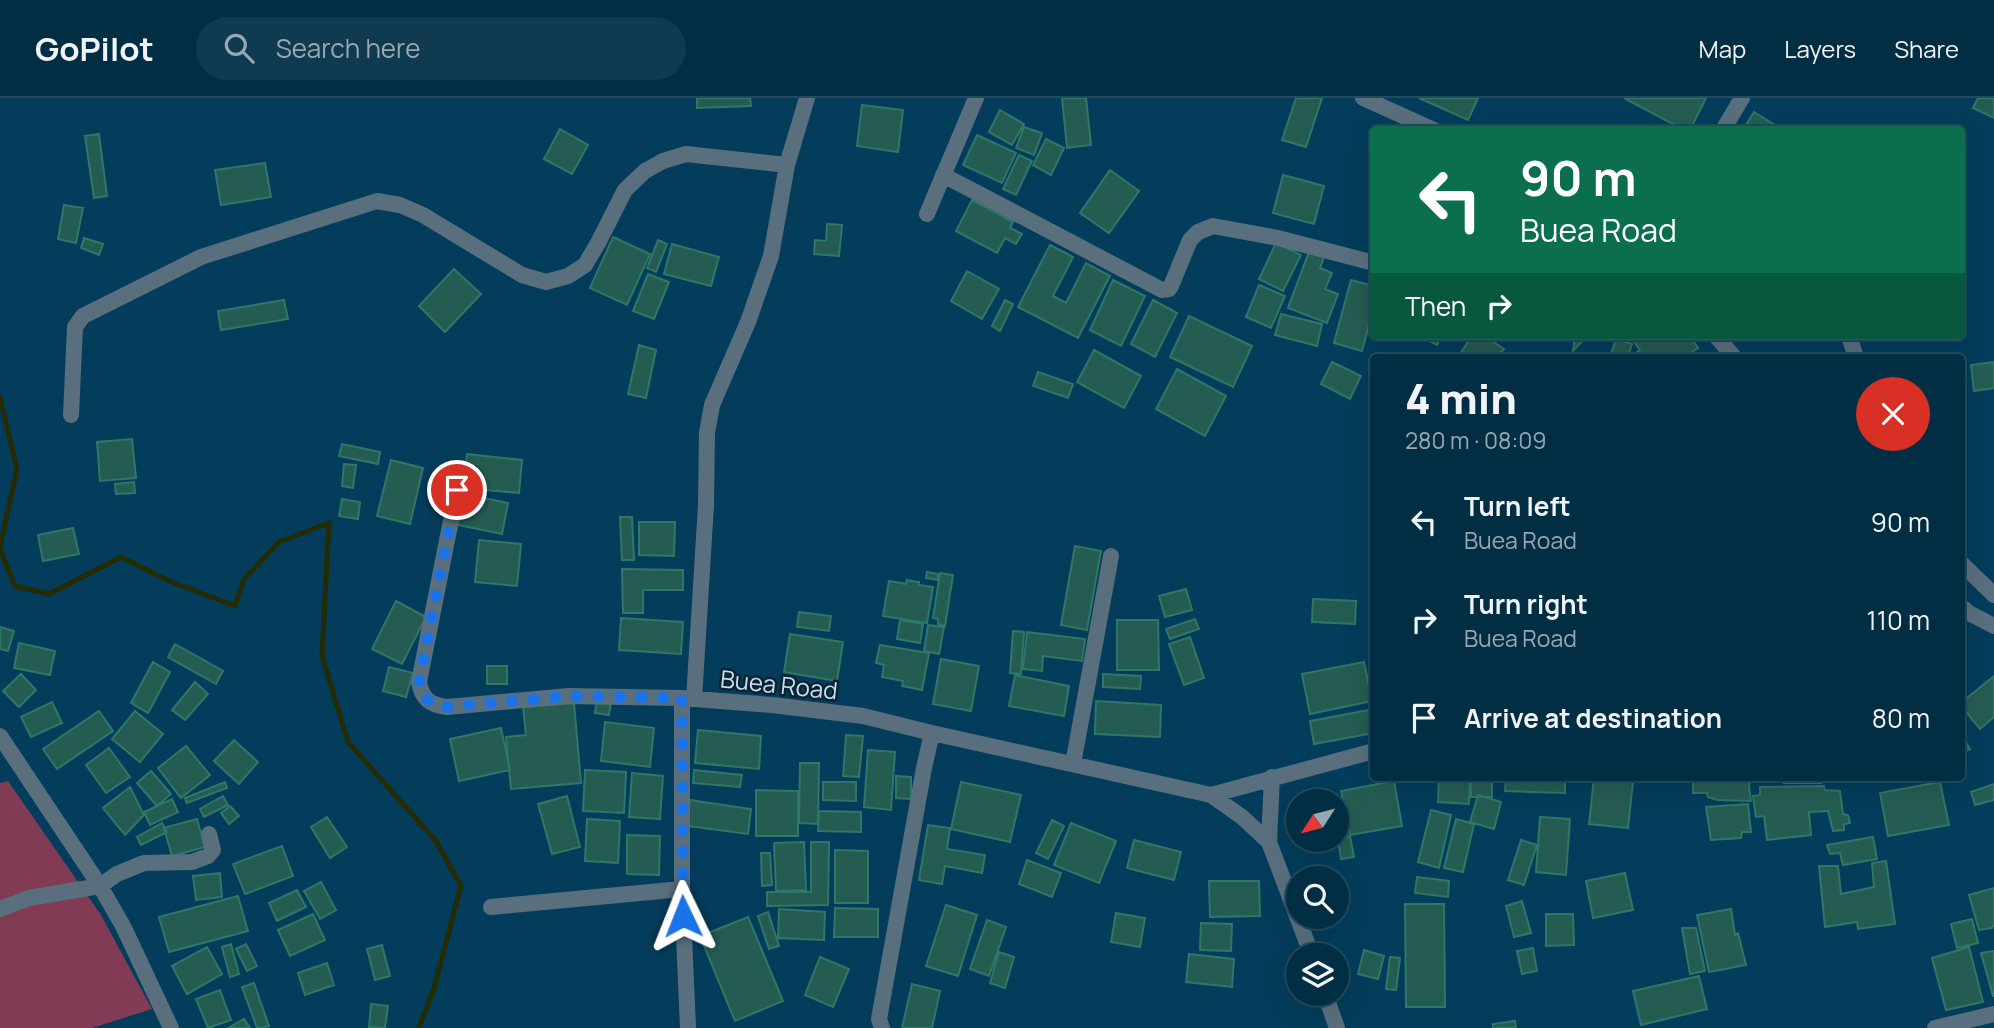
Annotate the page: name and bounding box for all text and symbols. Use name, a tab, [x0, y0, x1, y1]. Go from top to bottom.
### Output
search box	[196, 17, 686, 80]
text: GoPilot	[35, 26, 154, 71]
icon: search	[220, 29, 258, 67]
text: Search here	[276, 30, 420, 66]
text: Map	[1699, 32, 1746, 65]
text: Layers	[1784, 32, 1856, 65]
text: Share	[1894, 32, 1959, 65]
text: 90 m	[1520, 144, 1637, 211]
icon: left	[1405, 154, 1496, 245]
text: Buea Road	[1520, 208, 1677, 252]
icon: right	[1480, 287, 1518, 325]
text: Then	[1405, 288, 1466, 324]
text: 4 min	[1405, 369, 1517, 427]
button: close	[1856, 377, 1930, 451]
text: 280 m · 08:09	[1405, 424, 1547, 456]
pin	[427, 460, 487, 520]
icon: arrive	[438, 471, 476, 509]
text: Turn left	[1464, 488, 1571, 524]
icon: left	[1405, 503, 1443, 541]
text: 90 m	[1871, 504, 1930, 540]
text: Buea Road	[1464, 524, 1577, 556]
text: Turn right	[1464, 586, 1588, 622]
icon: right	[1405, 601, 1443, 639]
text: 110 m	[1867, 602, 1930, 638]
text: Buea Road	[1464, 622, 1577, 654]
street label: Buea Road	[719, 661, 839, 707]
icon: arrive	[1405, 699, 1443, 737]
text: Arrive at destination	[1464, 700, 1722, 736]
text: 80 m	[1872, 700, 1930, 736]
north arrow	[1286, 789, 1349, 852]
map controls	[1286, 789, 1349, 1006]
button: search	[1286, 866, 1349, 929]
position arrow	[646, 879, 720, 953]
button: layers	[1286, 943, 1349, 1006]

